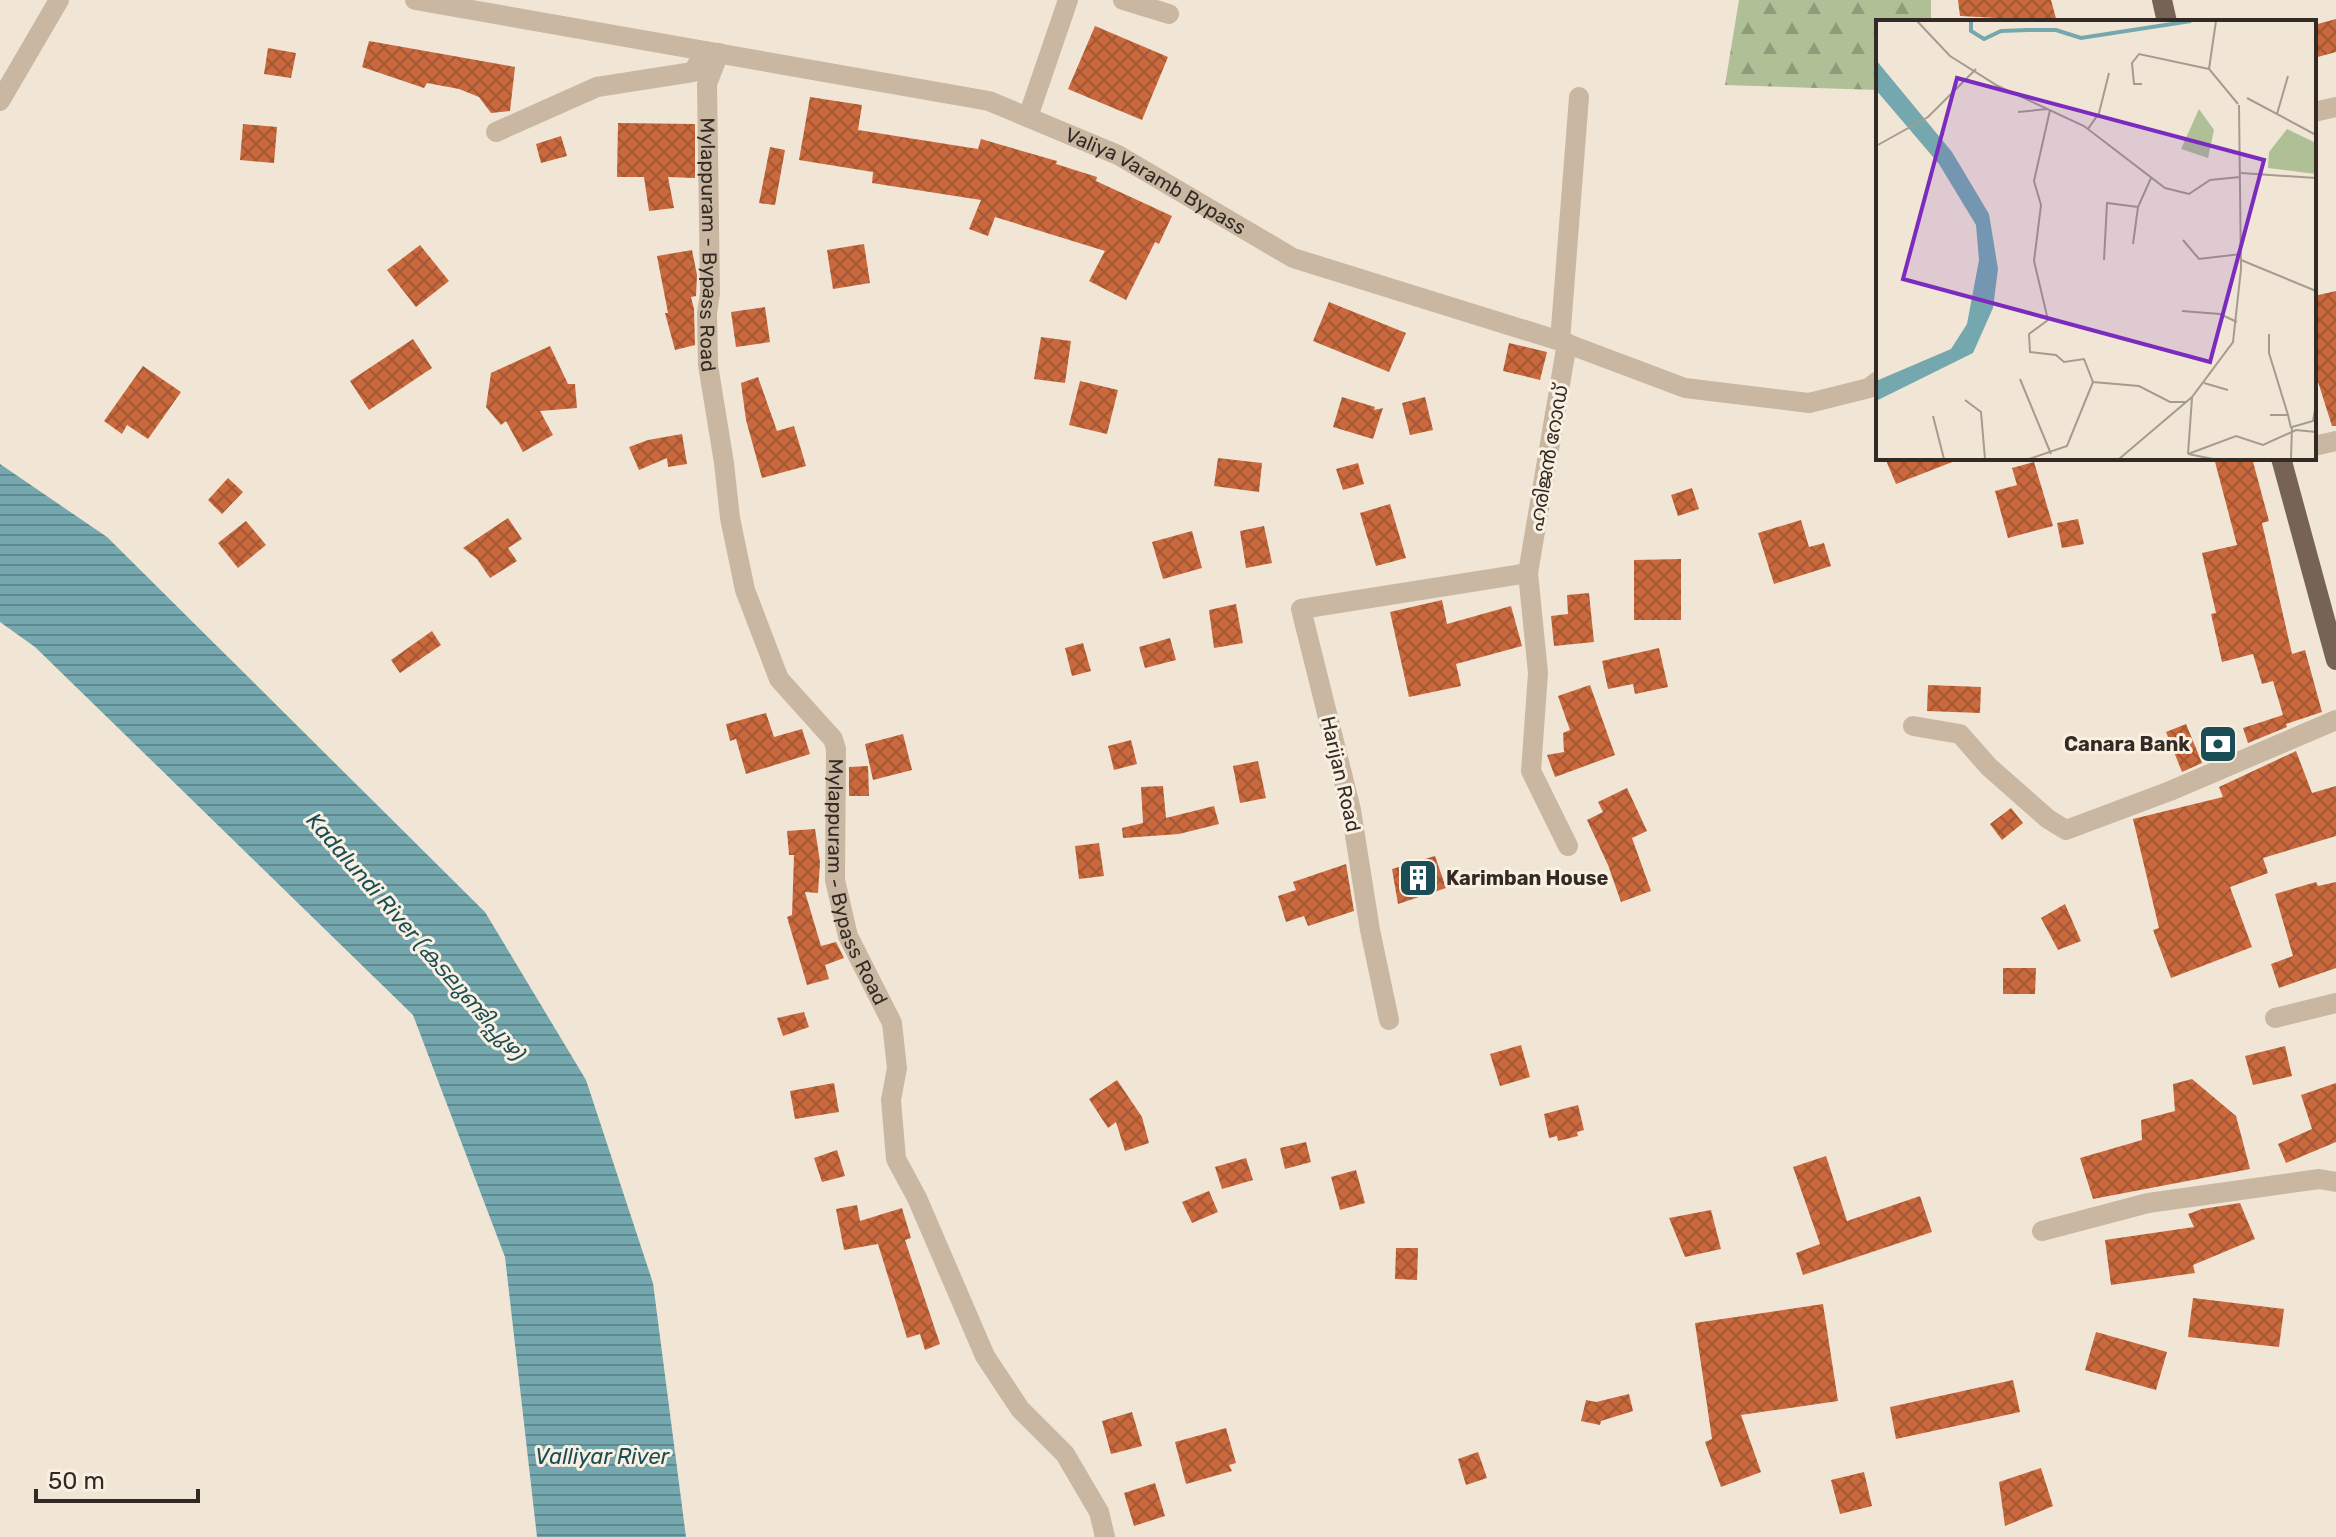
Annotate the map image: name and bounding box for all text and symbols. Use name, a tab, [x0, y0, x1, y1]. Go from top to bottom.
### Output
inset map	[1876, 20, 2316, 460]
street label: Mylappuram - Bypass Road	[695, 117, 723, 374]
street label: Valiya Varamb Bypass	[1062, 122, 1251, 240]
street label: ഹരിജൻ റോഡ്	[1523, 381, 1573, 533]
street label: Harijan Road	[1316, 714, 1366, 834]
bank icon: Canara Bank	[2197, 723, 2239, 765]
place label: Canara Bank	[2064, 732, 2190, 756]
street label: Mylappuram - Bypass Road	[823, 758, 893, 1009]
water label: Kadalundi River (കടലുണ്ടിപ്പുഴ)	[299, 807, 531, 1068]
building icon: Karimban House	[1397, 857, 1439, 899]
place label: Karimban House	[1446, 866, 1609, 890]
water label: Valliyar River	[535, 1443, 671, 1470]
scale bar	[36, 1453, 198, 1503]
text: 50 m	[48, 1467, 105, 1495]

